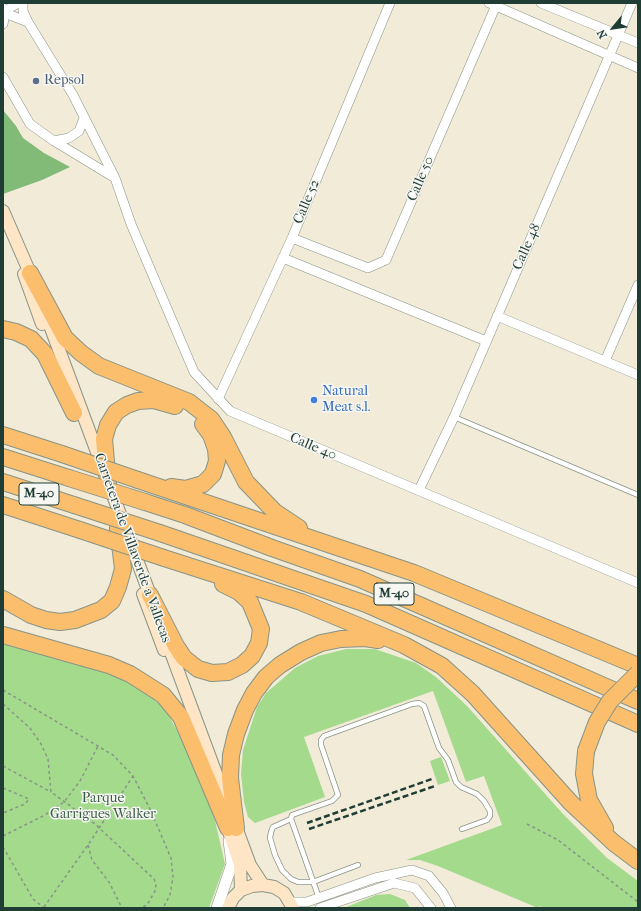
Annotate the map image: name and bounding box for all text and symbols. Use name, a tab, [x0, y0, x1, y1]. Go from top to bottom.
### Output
north arrow	[593, 8, 633, 48]
text: N	[594, 27, 610, 41]
place label: Repsol	[44, 73, 85, 89]
marker: Repsol	[31, 76, 41, 86]
street label: Calle 50	[404, 154, 438, 204]
street label: Calle 52	[290, 177, 324, 227]
street label: Calle 48	[509, 221, 545, 273]
place label: Natural Meat s.l.	[322, 384, 370, 416]
marker: Natural Meat s.l.	[309, 395, 319, 405]
street label: Calle 40	[287, 430, 339, 464]
street label: Carretera de Villaverde a Vallecas	[90, 451, 174, 645]
road number: M-40	[19, 483, 59, 505]
road number: M-40	[374, 583, 414, 605]
park label: Parque Garrigues Walker	[50, 791, 156, 824]

